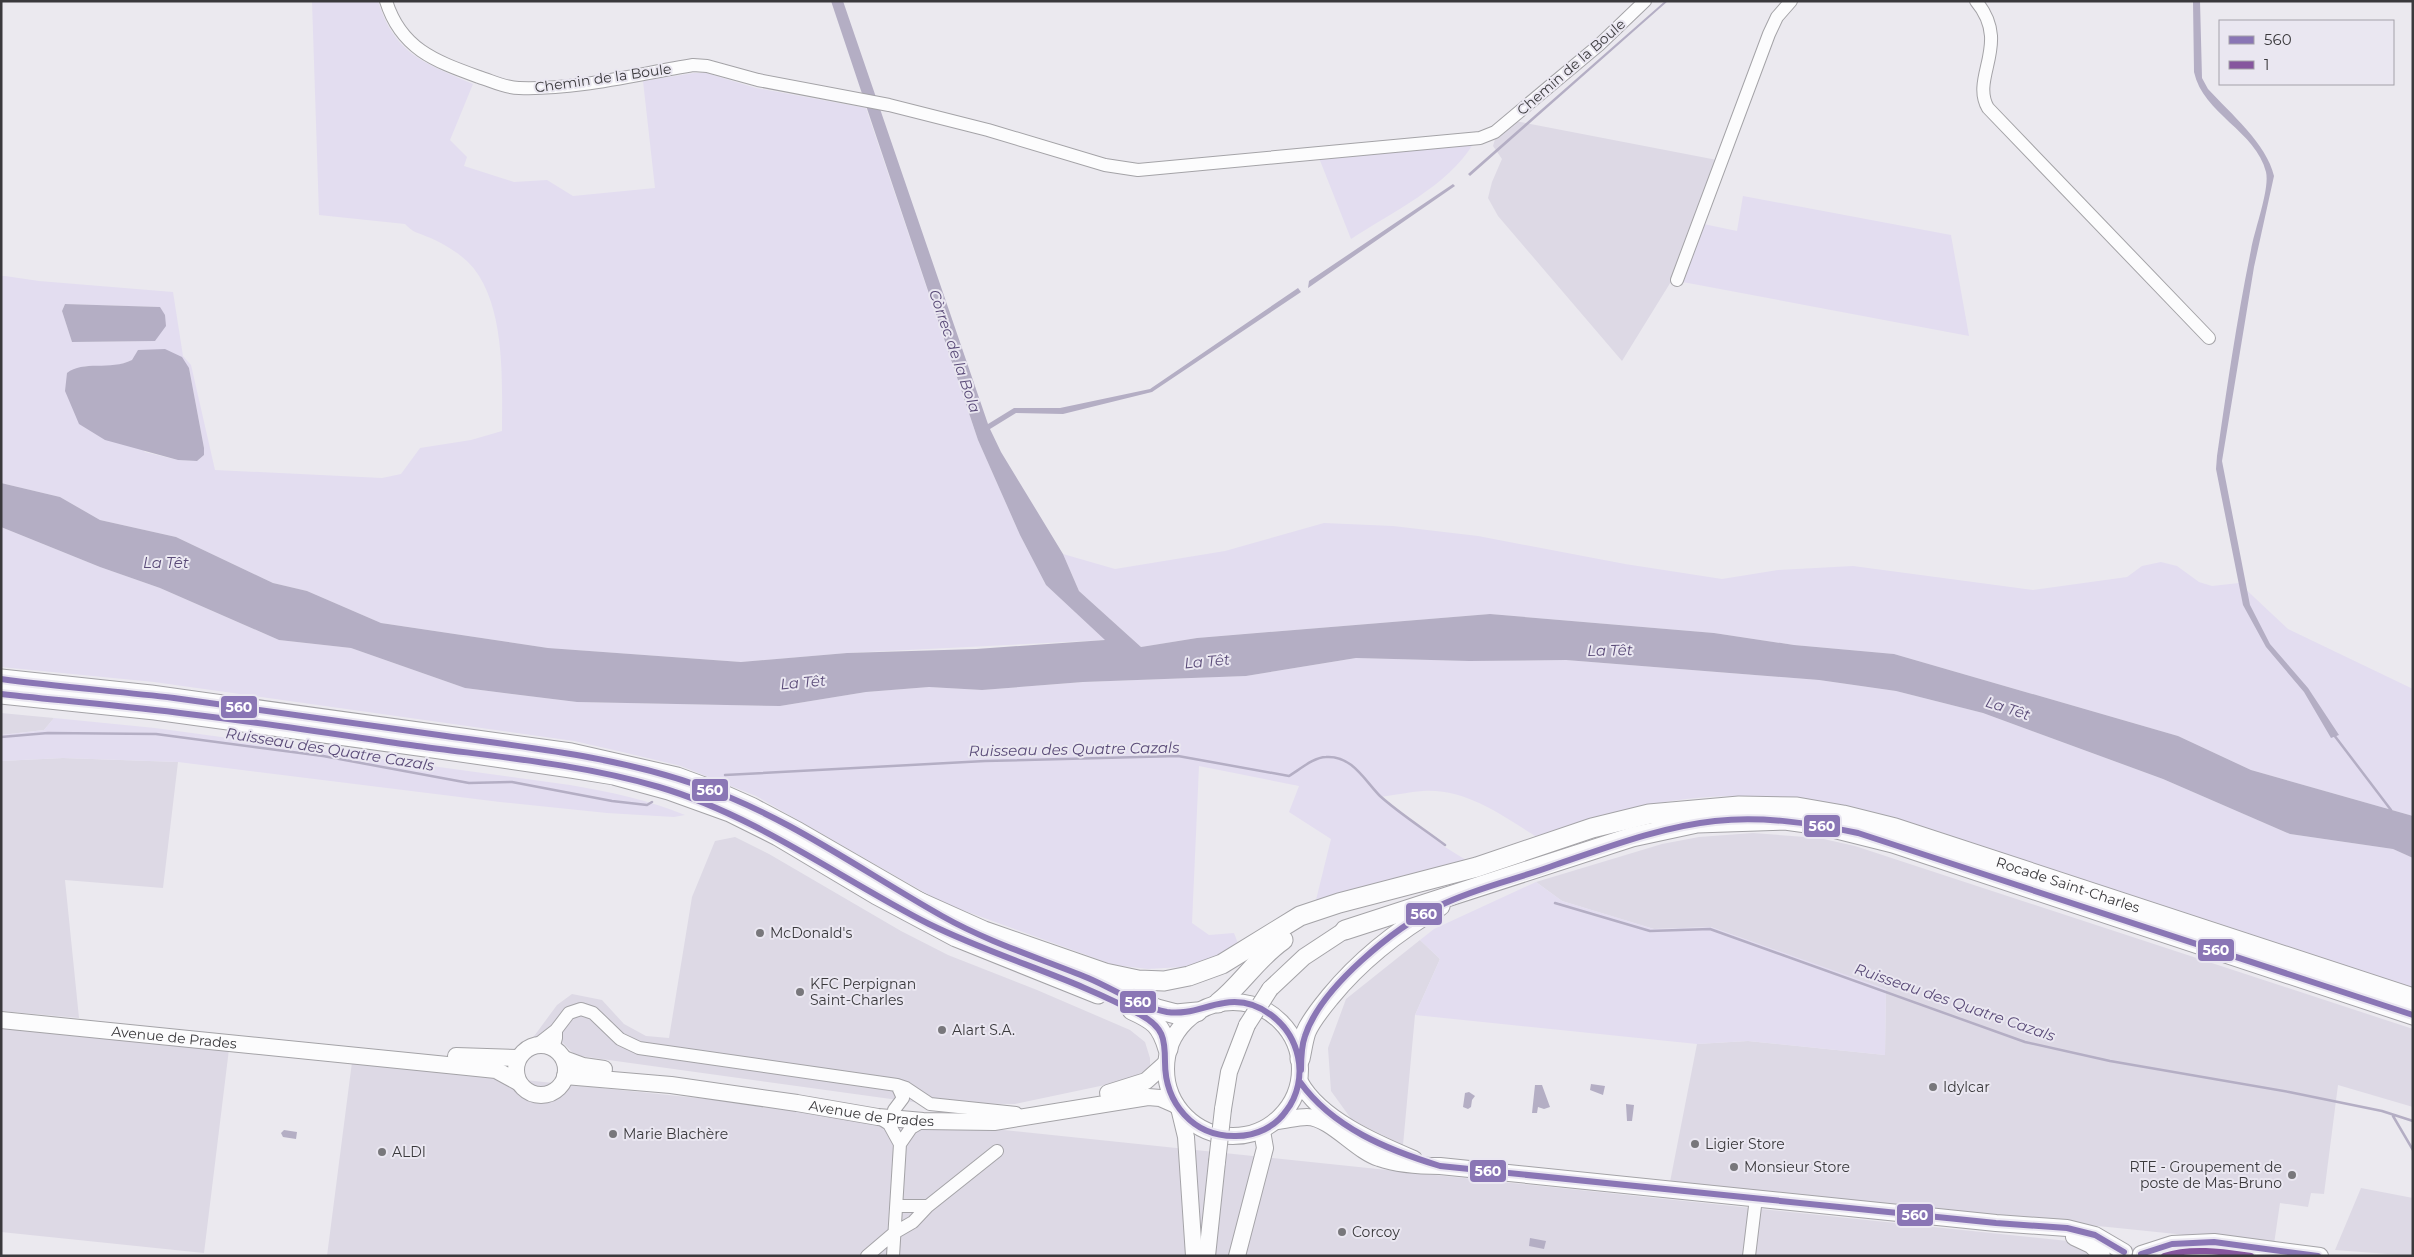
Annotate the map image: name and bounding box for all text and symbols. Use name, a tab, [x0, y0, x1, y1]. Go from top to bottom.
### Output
street label: Chemin de la Boule	[1513, 15, 1629, 119]
legend	[2219, 20, 2394, 85]
text: 560	[2264, 30, 2292, 49]
text: 1	[2264, 55, 2269, 74]
street label: Chemin de la Boule	[533, 59, 673, 97]
water label: Còrrec de la Bola	[925, 287, 985, 415]
water label: La Têt	[143, 553, 189, 572]
water label: La Têt	[1587, 640, 1633, 660]
water label: La Têt	[1183, 650, 1231, 672]
water label: La Têt	[779, 671, 827, 693]
water label: La Têt	[1983, 692, 2033, 724]
line badge: 560	[220, 695, 258, 719]
text: 560	[226, 698, 252, 716]
water label: Ruisseau des Quatre Cazals	[224, 723, 436, 775]
water label: Ruisseau des Quatre Cazals	[968, 738, 1180, 760]
line badge: 560	[691, 778, 729, 802]
text: 560	[697, 781, 723, 799]
line badge: 560	[1803, 814, 1841, 838]
text: 560	[1809, 817, 1835, 835]
street label: Rocade Saint-Charles	[1994, 853, 2142, 917]
line badge: 560	[1405, 902, 1443, 926]
text: 560	[1411, 905, 1437, 923]
place label: McDonald's	[770, 924, 852, 942]
marker: McDonald's	[754, 927, 766, 939]
line badge: 560	[2197, 938, 2235, 962]
text: 560	[2203, 941, 2229, 959]
water label: Ruisseau des Quatre Cazals	[1852, 959, 2058, 1046]
place label: KFC Perpignan Saint-Charles	[810, 975, 916, 1009]
marker: KFC Perpignan Saint-Charles	[794, 986, 806, 998]
line badge: 560	[1119, 990, 1157, 1014]
text: 560	[1125, 993, 1151, 1011]
place label: Alart S.A.	[952, 1021, 1015, 1039]
street label: Avenue de Prades	[110, 1022, 238, 1053]
marker: Alart S.A.	[936, 1024, 948, 1036]
place label: Idylcar	[1943, 1078, 1990, 1096]
marker: Idylcar	[1927, 1081, 1939, 1093]
street label: Avenue de Prades	[808, 1096, 934, 1130]
place label: Marie Blachère	[623, 1125, 728, 1143]
marker: Marie Blachère	[607, 1128, 619, 1140]
place label: Ligier Store	[1705, 1135, 1785, 1153]
marker: Ligier Store	[1689, 1138, 1701, 1150]
place label: ALDI	[392, 1143, 426, 1161]
marker: ALDI	[376, 1146, 388, 1158]
place label: Monsieur Store	[1744, 1158, 1850, 1176]
place label: RTE - Groupement de poste de Mas-Bruno	[2129, 1158, 2282, 1192]
line badge: 560	[1469, 1159, 1507, 1183]
marker: Monsieur Store	[1728, 1161, 1740, 1173]
text: 560	[1475, 1162, 1501, 1180]
marker: RTE - Groupement de poste de Mas-Bruno	[2286, 1169, 2298, 1181]
line badge: 560	[1896, 1203, 1934, 1227]
text: 560	[1902, 1206, 1928, 1224]
place label: Corcoy	[1352, 1223, 1400, 1241]
marker: Corcoy	[1336, 1226, 1348, 1238]

